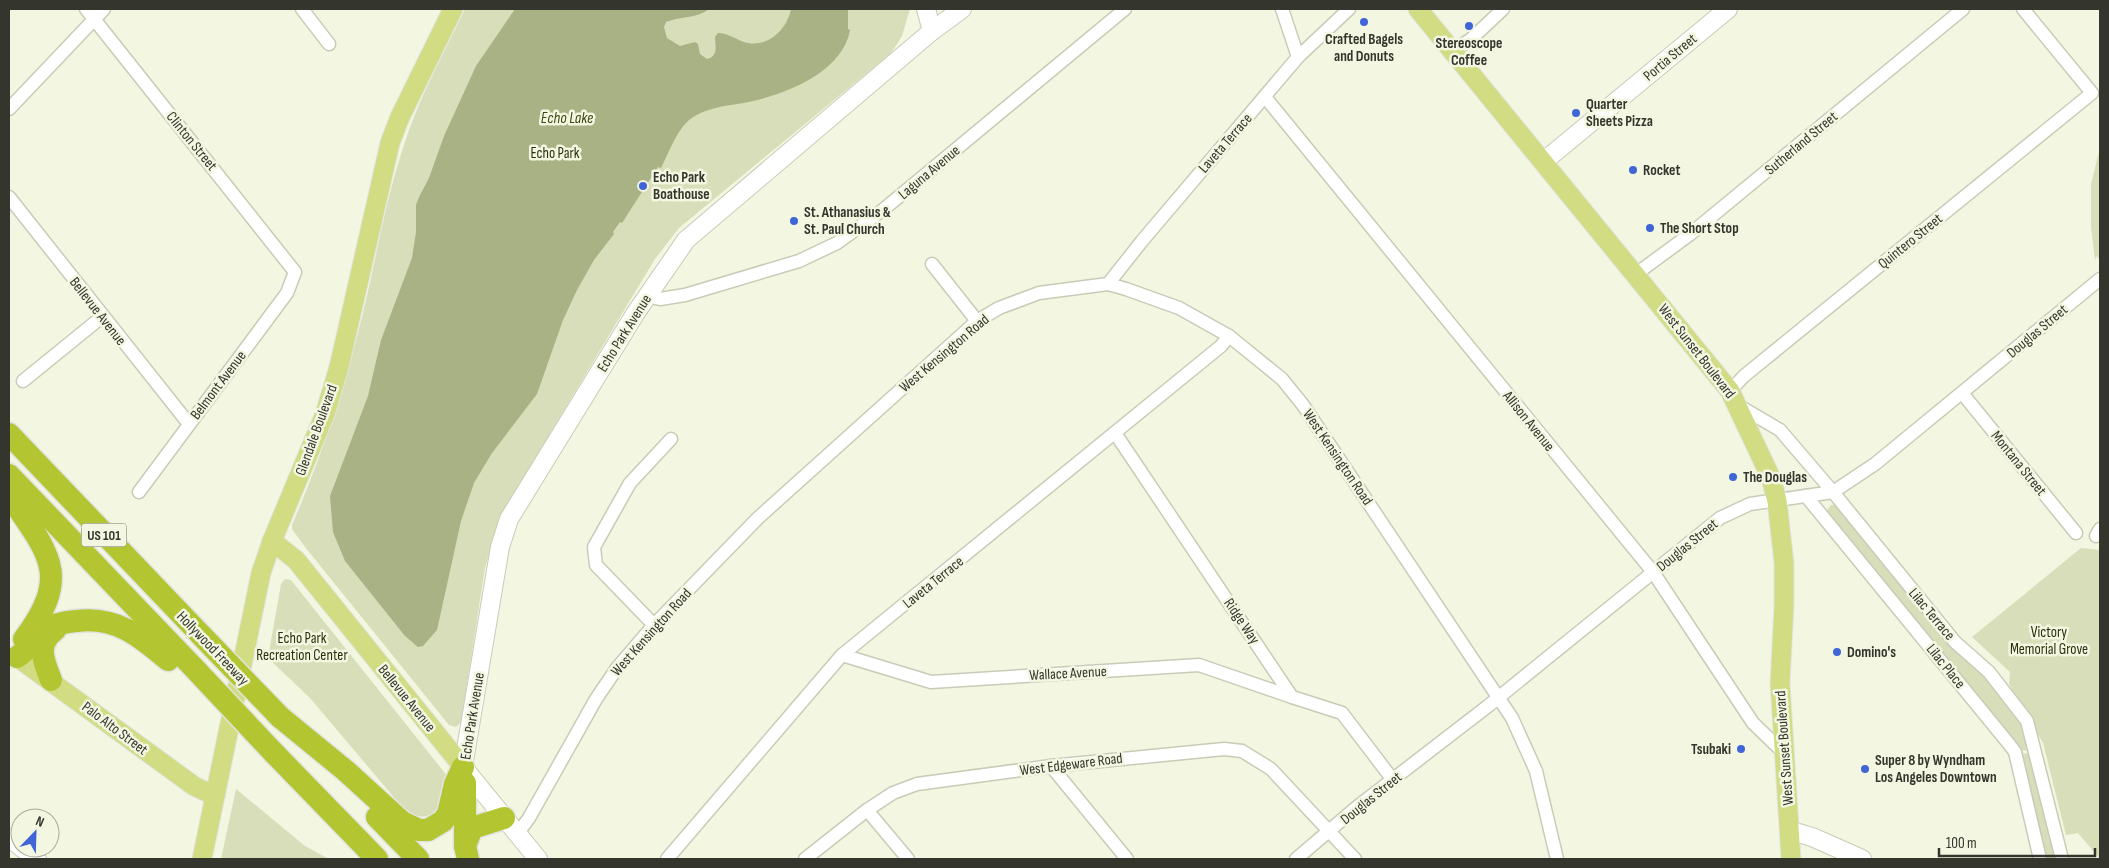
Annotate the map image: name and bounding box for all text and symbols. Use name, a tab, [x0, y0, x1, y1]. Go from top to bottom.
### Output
marker: Crafted Bagels and Donuts	[1358, 16, 1370, 28]
marker: Stereoscope Coffee	[1463, 20, 1475, 32]
street label: Portia Street	[1640, 29, 1701, 85]
place label: Crafted Bagels and Donuts	[1325, 30, 1403, 66]
place label: Stereoscope Coffee	[1436, 34, 1502, 70]
place label: Quarter Sheets Pizza	[1586, 95, 1653, 131]
marker: Quarter Sheets Pizza	[1570, 107, 1582, 119]
street label: Sutherland Street	[1761, 107, 1842, 179]
street label: Clinton Street	[162, 108, 222, 175]
water label: Echo Lake	[541, 109, 593, 128]
street label: Laveta Terrace	[1194, 110, 1256, 177]
street label: Laguna Avenue	[895, 141, 964, 204]
park label: Echo Park	[530, 144, 580, 163]
place label: Rocket	[1643, 161, 1680, 180]
marker: Rocket	[1627, 164, 1639, 176]
place label: Echo Park Boathouse	[653, 168, 710, 204]
marker: Echo Park Boathouse	[637, 180, 649, 192]
place label: St. Athanasius & St. Paul Church	[804, 203, 891, 239]
street label: Quintero Street	[1874, 209, 1947, 273]
marker: St. Athanasius & St. Paul Church	[788, 215, 800, 227]
place label: The Short Stop	[1660, 219, 1739, 238]
marker: The Short Stop	[1644, 222, 1656, 234]
street label: Bellevue Avenue	[65, 273, 130, 349]
street label: Echo Park Avenue	[593, 291, 656, 376]
street label: West Sunset Boulevard	[1654, 300, 1739, 402]
street label: Douglas Street	[2003, 300, 2072, 362]
street label: West Kensington Road	[895, 310, 993, 397]
street label: Belmont Avenue	[186, 347, 251, 424]
street label: Glendale Boulevard	[291, 382, 342, 478]
street label: Allison Avenue	[1498, 386, 1559, 455]
street label: West Kensington Road	[1298, 406, 1377, 509]
street label: Montana Street	[1987, 427, 2051, 500]
place label: The Douglas	[1743, 468, 1807, 487]
marker: The Douglas	[1727, 471, 1739, 483]
street label: Douglas Street	[1653, 515, 1722, 576]
road number: US 101	[82, 524, 126, 546]
street label: Laveta Terrace	[899, 552, 968, 613]
street label: West Kensington Road	[607, 584, 696, 680]
street label: Lilac Terrace	[1904, 584, 1959, 644]
street label: Ridge Way	[1219, 595, 1264, 648]
street label: Hollywood Freeway	[172, 607, 253, 690]
park label: Victory Memorial Grove	[2010, 623, 2088, 659]
park label: Echo Park Recreation Center	[256, 629, 348, 665]
street label: Lilac Place	[1922, 640, 1969, 693]
place label: Domino's	[1847, 643, 1896, 662]
marker: Domino's	[1831, 646, 1843, 658]
street label: Bellevue Avenue	[374, 661, 440, 736]
street label: Wallace Avenue	[1029, 662, 1107, 685]
street label: Echo Park Avenue	[456, 671, 489, 761]
street label: West Sunset Boulevard	[1771, 690, 1798, 806]
street label: Palo Alto Street	[78, 698, 152, 760]
place label: Tsubaki	[1691, 740, 1731, 759]
marker: Tsubaki	[1735, 743, 1747, 755]
street label: West Edgeware Road	[1018, 749, 1124, 780]
place label: Super 8 by Wyndham Los Angeles Downtown	[1875, 751, 1997, 787]
marker: Super 8 by Wyndham Los Angeles Downtown	[1859, 763, 1871, 775]
street label: Douglas Street	[1337, 768, 1406, 829]
north arrow	[10, 808, 60, 858]
text: N	[33, 812, 47, 831]
scale bar	[1939, 826, 2095, 858]
text: 100 m	[1946, 834, 1977, 853]

